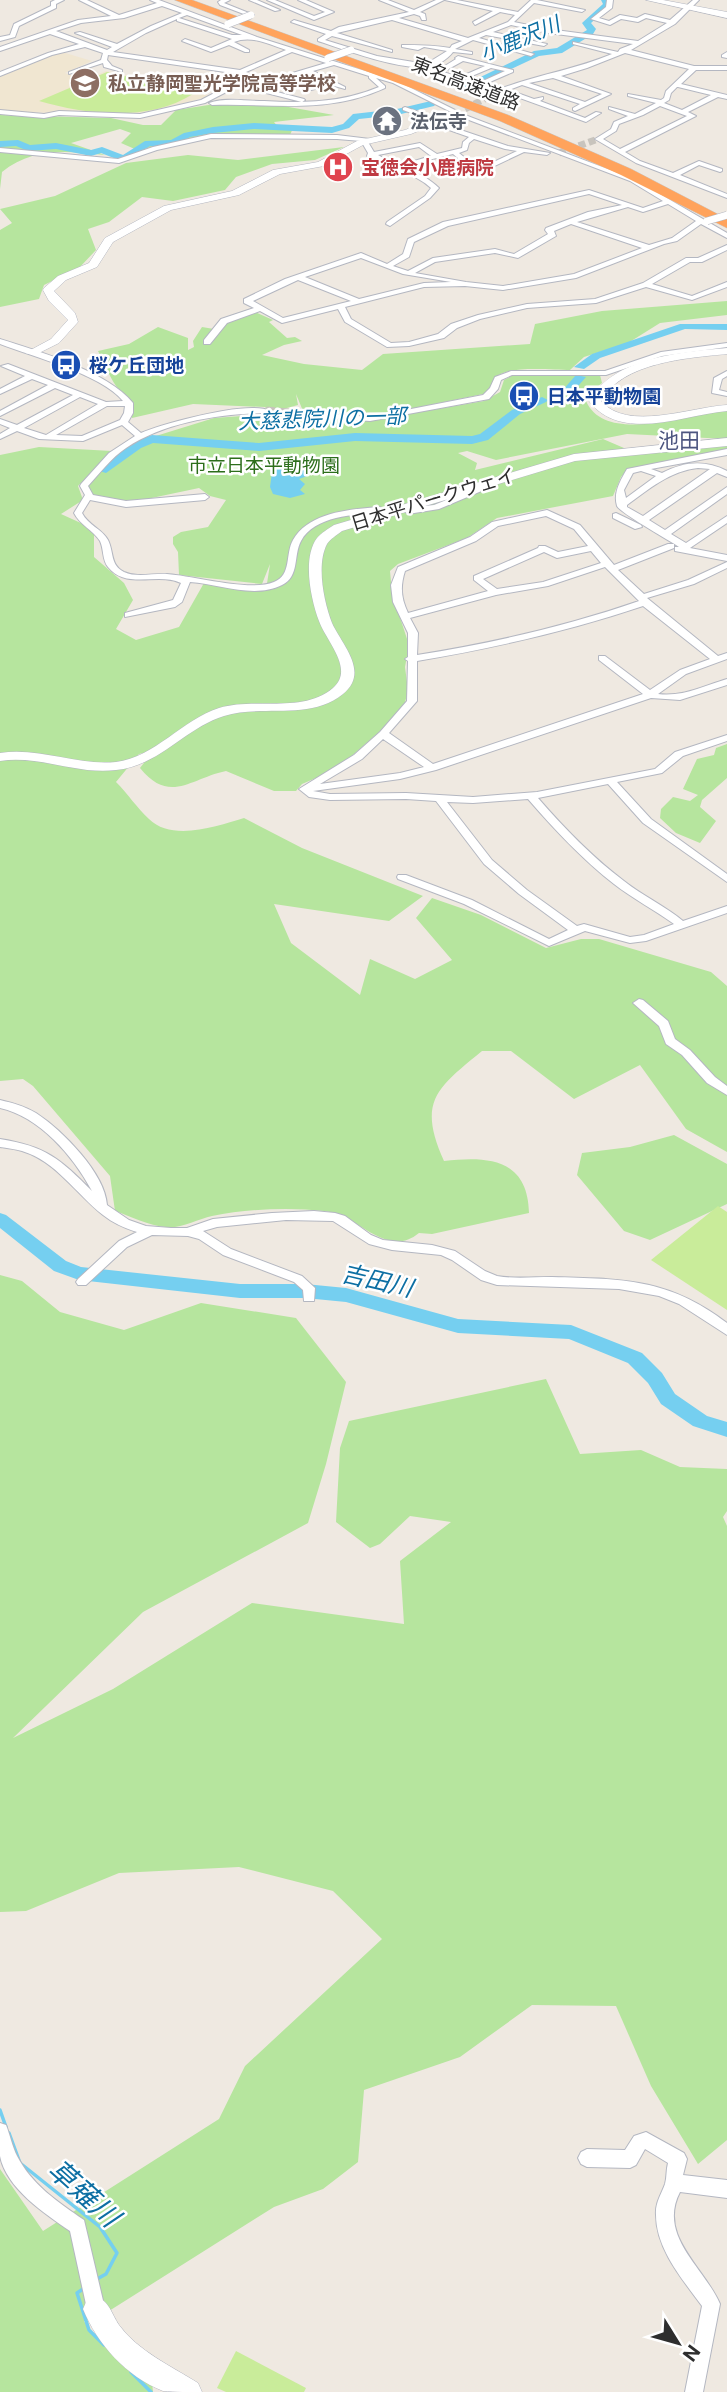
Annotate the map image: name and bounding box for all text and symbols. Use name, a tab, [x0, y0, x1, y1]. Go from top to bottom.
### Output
water label: 小鹿沢川	[476, 10, 565, 66]
street label: 東名高速道路	[409, 52, 523, 114]
school or university icon: 私立静岡聖光学院高等学校	[68, 66, 102, 100]
place label: 私立静岡聖光学院高等学校	[108, 72, 336, 94]
temple icon: 法伝寺	[370, 104, 404, 138]
place label: 法伝寺	[410, 110, 467, 132]
hospital icon: 宝徳会小鹿病院	[321, 150, 355, 184]
place label: 宝徳会小鹿病院	[361, 156, 494, 178]
bus stop icon: 桜ケ丘団地	[49, 348, 83, 382]
place label: 桜ケ丘団地	[89, 354, 184, 376]
bus stop icon: 日本平動物園	[507, 379, 541, 413]
place label: 日本平動物園	[547, 385, 661, 407]
water label: 大慈悲院川の一部	[238, 403, 410, 434]
district label: 池田	[658, 428, 700, 453]
park label: 市立日本平動物園	[188, 454, 340, 476]
street label: 日本平パークウェイ	[348, 463, 518, 535]
water label: 吉田川	[339, 1258, 418, 1302]
water label: 草薙川	[42, 2152, 129, 2235]
north arrow	[643, 2308, 713, 2378]
text: N	[678, 2341, 705, 2366]

